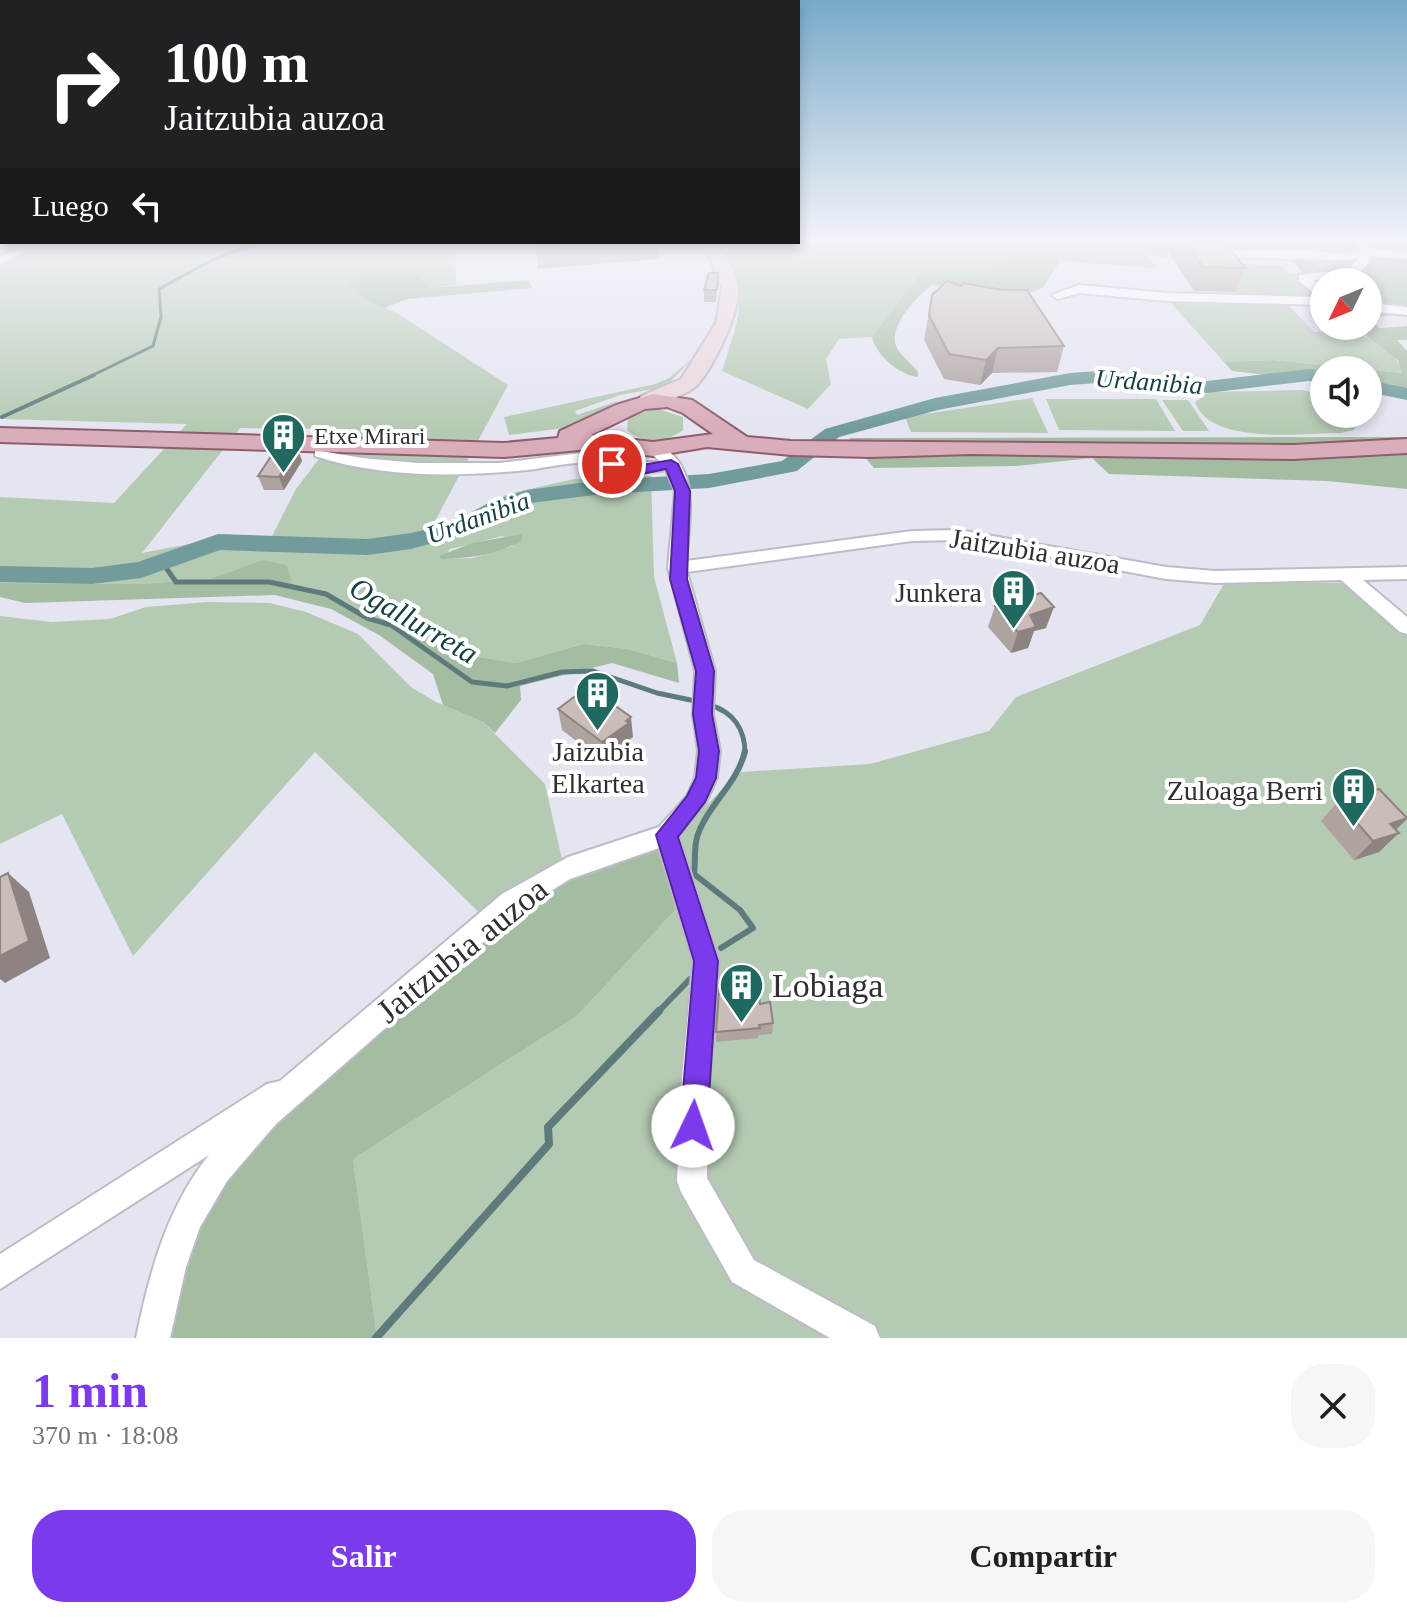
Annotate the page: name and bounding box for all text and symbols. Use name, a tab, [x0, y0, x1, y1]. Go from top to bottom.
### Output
icon: right	[32, 32, 136, 136]
text: 100 m	[164, 32, 309, 94]
text: Jaitzubia auzoa	[164, 98, 385, 138]
icon: left	[125, 184, 169, 228]
text: Luego	[32, 189, 109, 222]
north arrow	[1310, 268, 1382, 340]
map controls	[1310, 268, 1382, 428]
button: sound	[1310, 356, 1382, 428]
water label: Urdanibia	[1094, 364, 1204, 400]
building icon: Etxe Mirari	[259, 412, 307, 475]
place label: Etxe Mirari	[314, 423, 426, 449]
pin	[578, 430, 646, 498]
icon: arrive	[590, 442, 634, 486]
water label: Urdanibia	[423, 486, 533, 550]
street label: Jaitzubia auzoa	[948, 522, 1123, 580]
building icon: Junkera	[989, 568, 1037, 631]
water label: Ogallurreta	[344, 570, 484, 670]
place label: Junkera	[895, 577, 983, 608]
building icon: Jaizubia Elkartea	[574, 670, 622, 733]
place label: Jaizubia Elkartea	[551, 736, 645, 799]
building icon: Zuloaga Berri	[1330, 766, 1378, 829]
place label: Zuloaga Berri	[1167, 775, 1323, 806]
street label: Jaitzubia auzoa	[369, 870, 555, 1030]
building icon: Lobiaga	[717, 961, 765, 1024]
place label: Lobiaga	[772, 967, 883, 1004]
position arrow	[651, 1084, 735, 1168]
text: 1 min	[32, 1364, 148, 1417]
button: close	[1291, 1364, 1375, 1448]
text: 370 m · 18:08	[32, 1421, 179, 1450]
button: Salir	[32, 1510, 696, 1602]
button: Compartir	[712, 1510, 1375, 1602]

